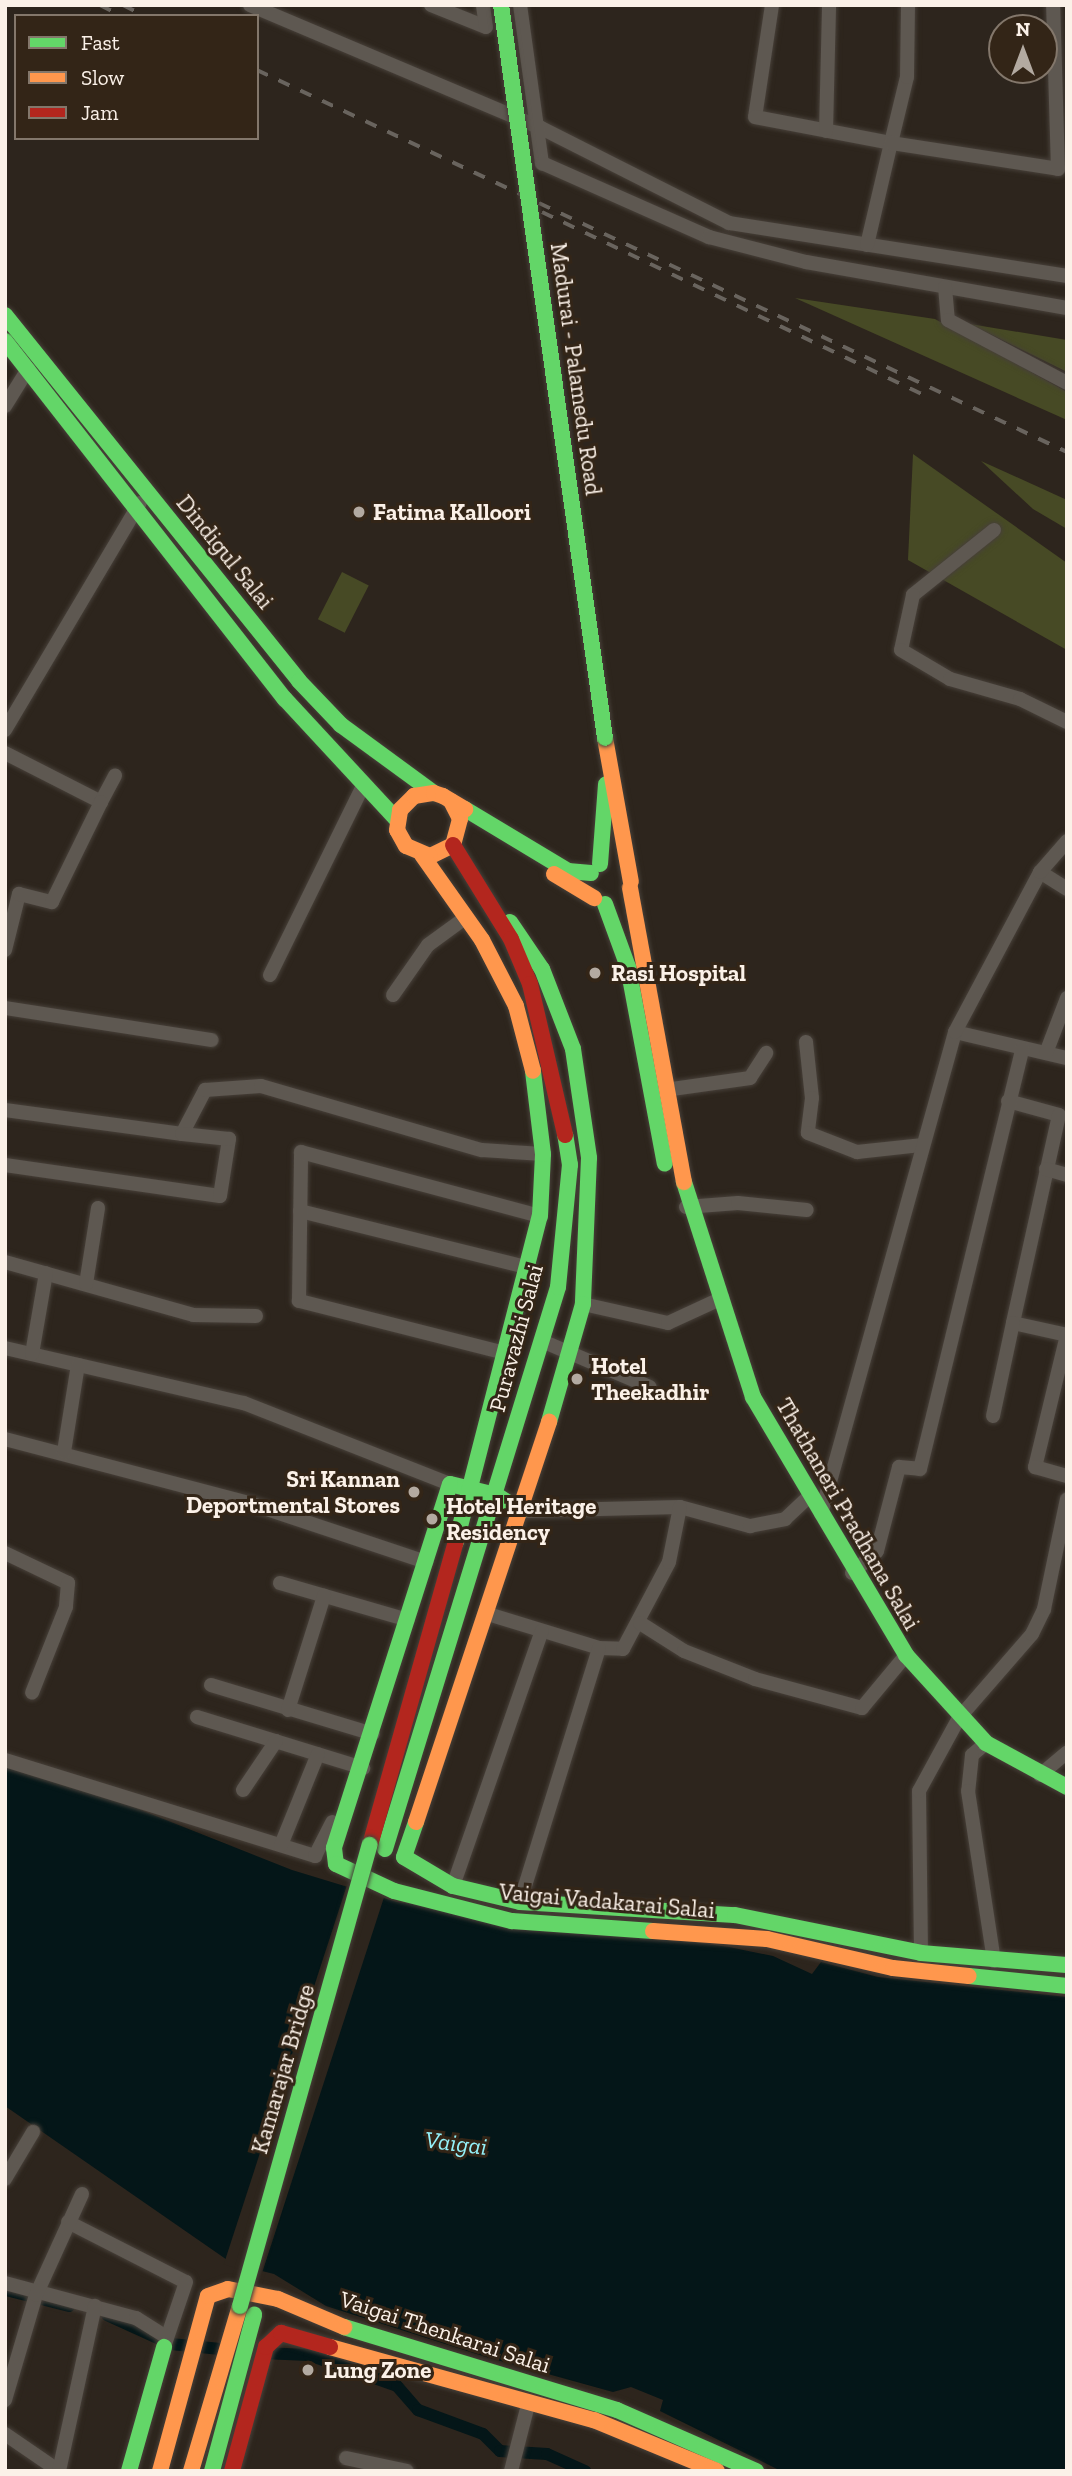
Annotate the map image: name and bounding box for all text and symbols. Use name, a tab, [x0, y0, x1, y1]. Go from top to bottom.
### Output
legend	[14, 14, 259, 140]
north arrow	[988, 14, 1058, 84]
text: N	[1016, 18, 1030, 41]
text: Fast	[81, 30, 120, 55]
text: Slow	[81, 65, 124, 90]
text: Jam	[81, 100, 118, 125]
street label: Madurai - Palamedu Road	[545, 241, 607, 497]
street label: Dindigul Salai	[171, 489, 279, 615]
place label: Fatima Kalloori	[373, 498, 531, 526]
marker: Fatima Kalloori	[351, 504, 367, 520]
place label: Rasi Hospital	[611, 959, 746, 987]
marker: Rasi Hospital	[585, 963, 605, 983]
street label: Puravazhi Salai	[483, 1261, 549, 1415]
place label: Hotel Theekadhir	[591, 1352, 709, 1406]
marker: Hotel Theekadhir	[569, 1371, 585, 1387]
street label: Thathaneri Pradhana Salai	[770, 1393, 926, 1635]
place label: Sri Kannan Deportmental Stores	[186, 1465, 400, 1519]
marker: Sri Kannan Deportmental Stores	[406, 1484, 422, 1500]
place label: Hotel Heritage Residency	[446, 1492, 596, 1546]
marker: Hotel Heritage Residency	[424, 1511, 440, 1527]
street label: Vaigai Vadakarai Salai	[498, 1878, 716, 1924]
street label: Kamarajar Bridge	[246, 1981, 320, 2157]
water label: Vaigai	[423, 2125, 489, 2161]
street label: Vaigai Thenkarai Salai	[336, 2285, 554, 2379]
place label: Lung Zone	[324, 2356, 431, 2384]
marker: Lung Zone	[298, 2360, 318, 2380]

